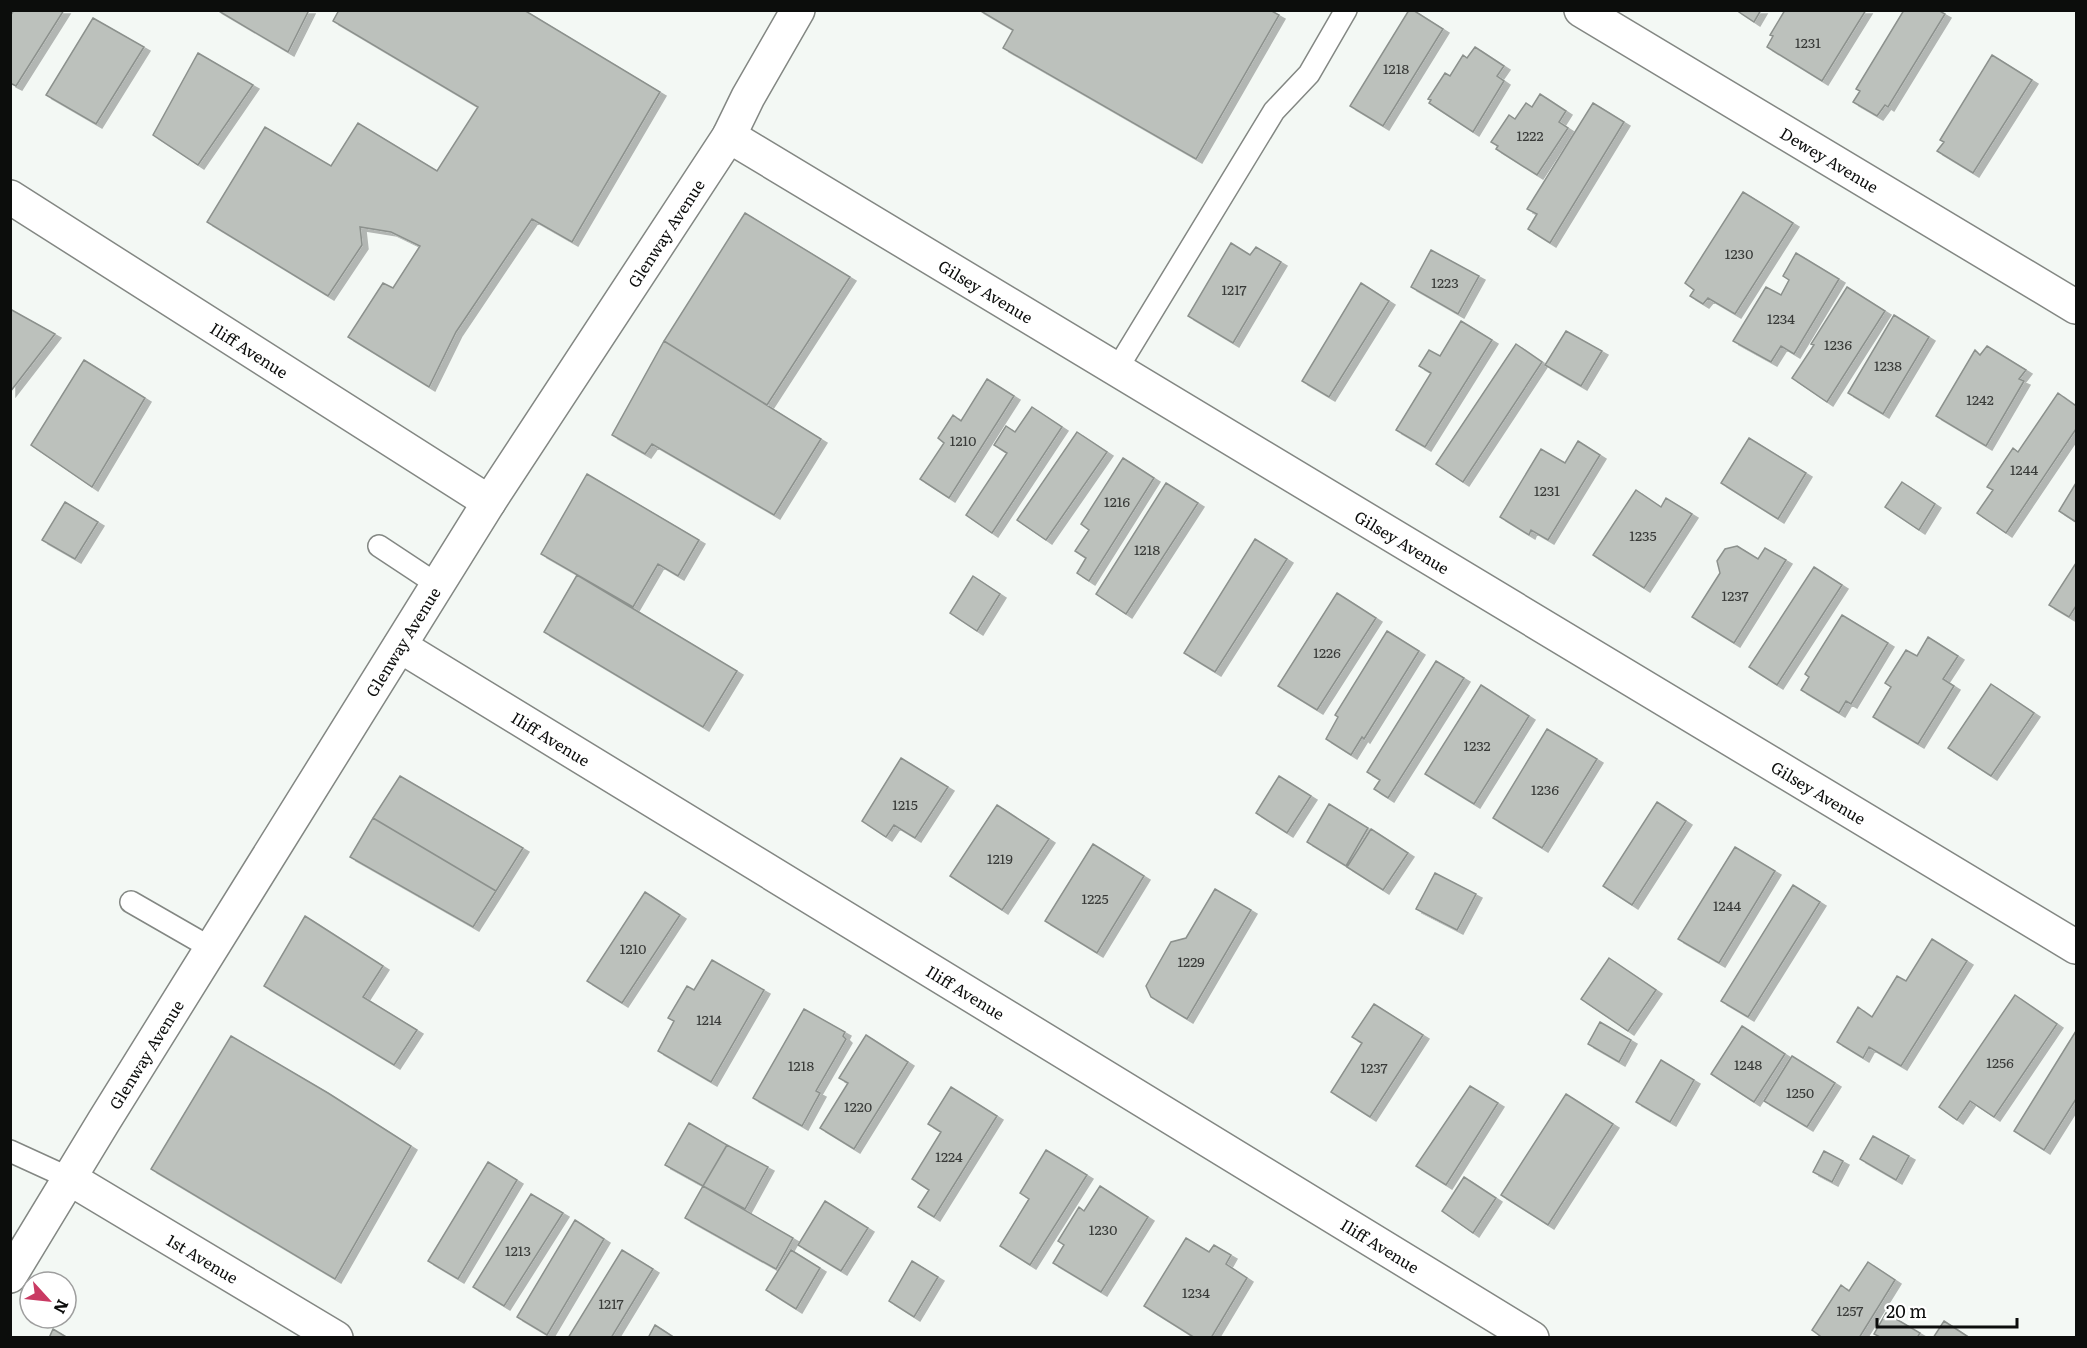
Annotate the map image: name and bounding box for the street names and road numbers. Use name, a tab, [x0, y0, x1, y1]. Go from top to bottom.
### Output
street label: Dewey Avenue	[1776, 120, 1883, 198]
street label: Glenway Avenue	[621, 174, 710, 292]
street label: Gilsey Avenue	[934, 253, 1038, 329]
street label: Iliff Avenue	[206, 316, 293, 383]
street label: Gilsey Avenue	[1350, 504, 1454, 579]
street label: Glenway Avenue	[359, 582, 446, 701]
street label: Iliff Avenue	[507, 705, 595, 772]
street label: Gilsey Avenue	[1767, 754, 1871, 830]
street label: Iliff Avenue	[922, 959, 1010, 1025]
street label: Glenway Avenue	[102, 995, 189, 1114]
street label: Iliff Avenue	[1336, 1212, 1424, 1279]
street label: 1st Avenue	[163, 1227, 243, 1289]

